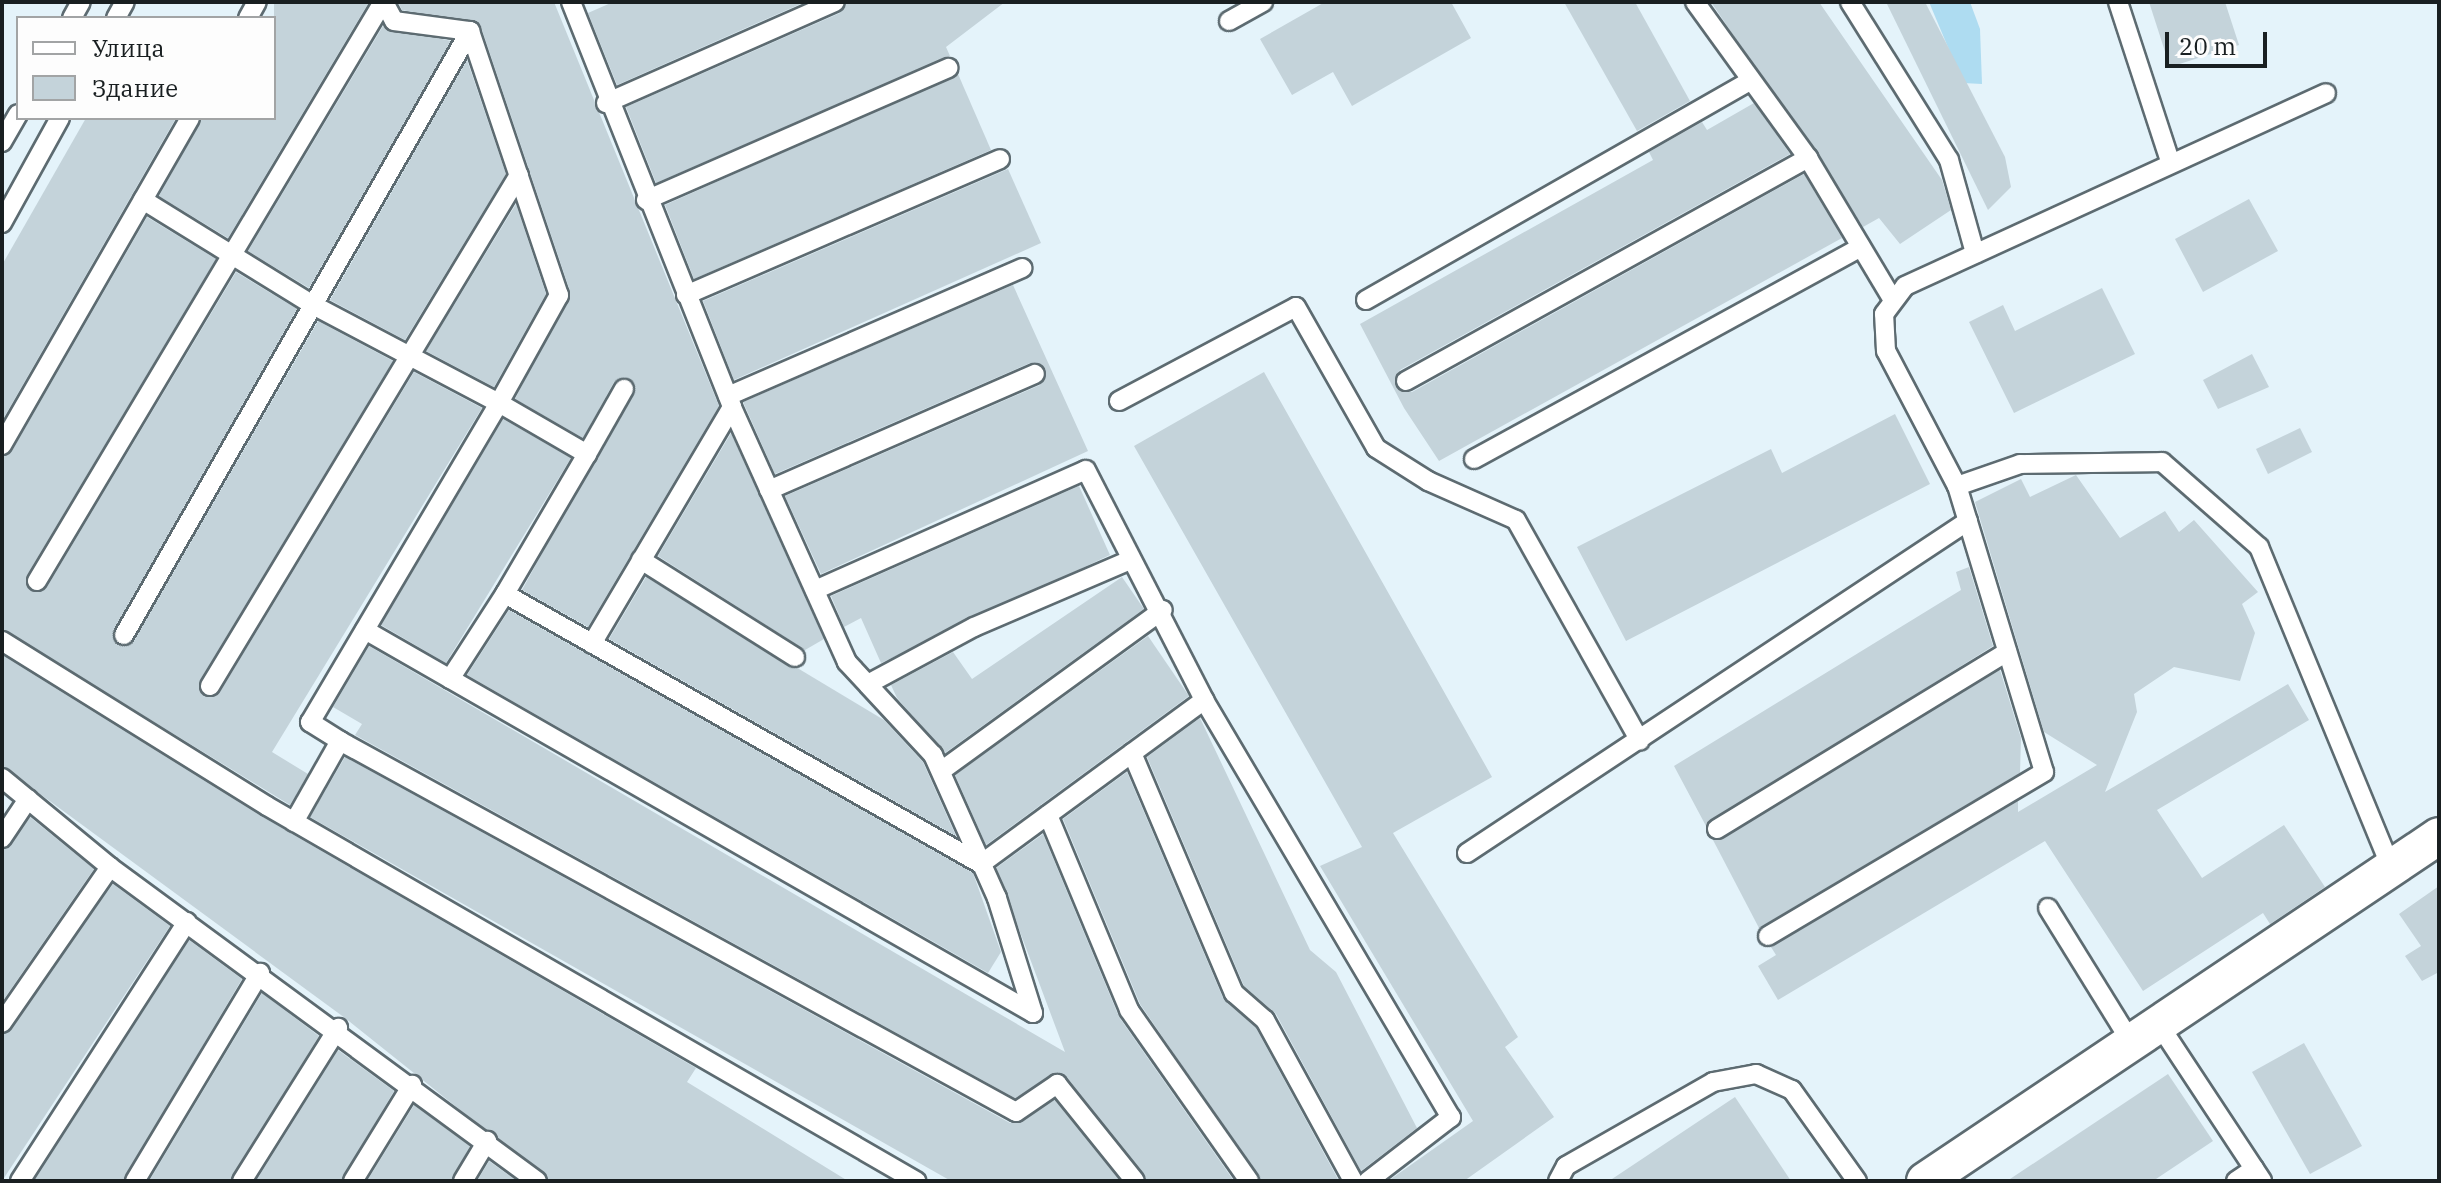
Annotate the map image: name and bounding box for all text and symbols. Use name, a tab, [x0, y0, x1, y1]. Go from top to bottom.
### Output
legend	[16, 16, 276, 120]
scale bar	[2169, 16, 2271, 66]
text: 20 m	[2179, 30, 2236, 62]
text: Улица	[92, 32, 165, 64]
text: Здание	[92, 72, 178, 104]

